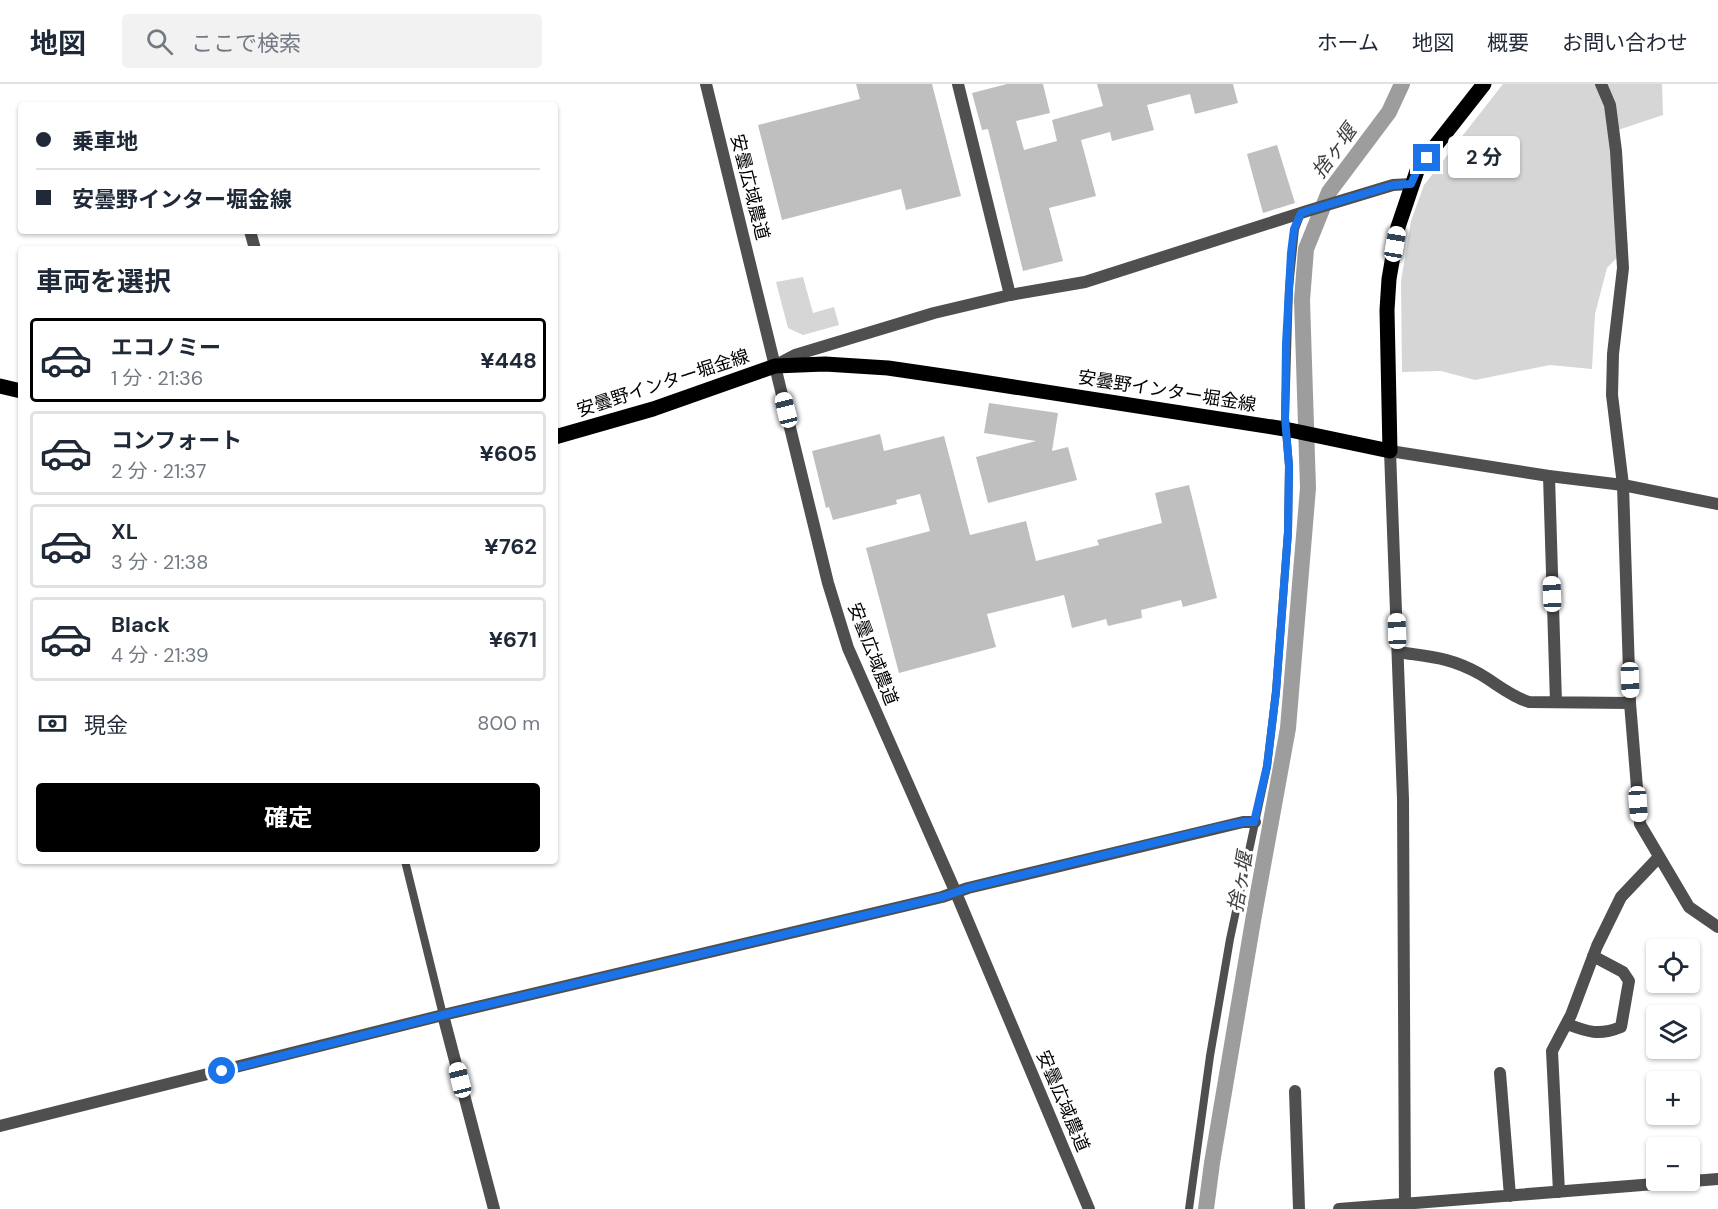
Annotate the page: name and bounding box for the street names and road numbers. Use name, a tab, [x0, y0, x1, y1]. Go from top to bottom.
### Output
street label: 安曇広域農道	[725, 132, 775, 242]
street label: 安曇野インター堀金線	[574, 344, 752, 422]
street label: 安曇野インター堀金線	[1076, 365, 1258, 417]
street label: 安曇広域農道	[842, 599, 904, 709]
street label: 安曇広域農道	[1031, 1047, 1095, 1155]

